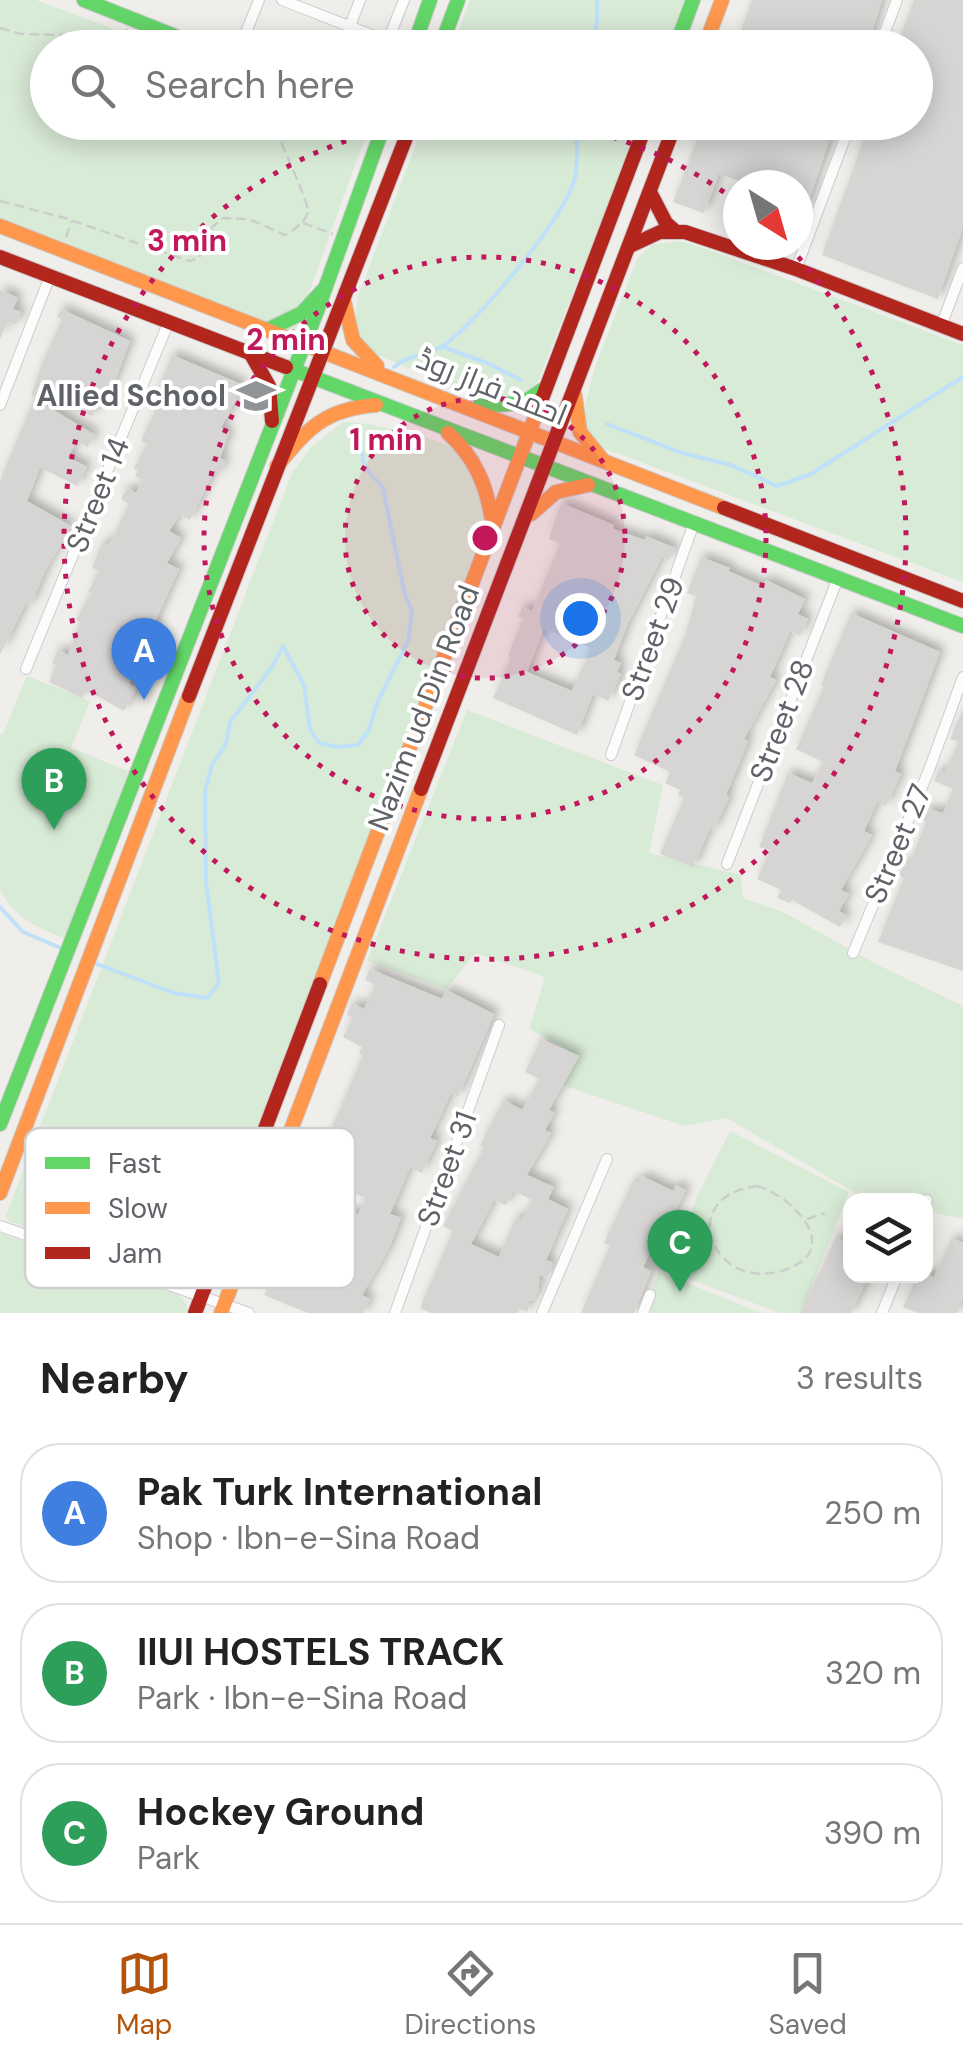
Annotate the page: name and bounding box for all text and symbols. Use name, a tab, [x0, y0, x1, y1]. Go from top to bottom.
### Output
search box	[30, 30, 933, 140]
icon: search	[65, 58, 120, 113]
text: Search here	[145, 60, 355, 110]
north arrow	[723, 170, 813, 260]
text: 3 min	[147, 221, 227, 260]
text: 2 min	[246, 320, 326, 359]
street label: احمد فراز روڈ	[411, 339, 573, 434]
school or university icon: Allied School	[235, 375, 277, 417]
place label: Allied School	[36, 376, 226, 415]
text: 1 min	[350, 420, 422, 459]
street label: Street 14	[57, 432, 138, 558]
centre of rings	[467, 520, 503, 556]
street label: Street 29	[612, 572, 693, 706]
street label: Nazim ud Din Road	[359, 580, 488, 836]
your location	[555, 593, 606, 644]
pin: A	[112, 618, 176, 700]
street label: Street 28	[740, 654, 823, 788]
pin: B	[22, 748, 86, 830]
street label: Street 27	[855, 778, 940, 909]
street label: Street 31	[408, 1106, 485, 1232]
legend	[25, 1128, 355, 1288]
text: Fast	[108, 1145, 162, 1182]
text: Slow	[108, 1190, 168, 1227]
map controls	[843, 1193, 933, 1283]
button: layers	[843, 1193, 933, 1283]
pin: C	[648, 1210, 712, 1292]
text: Jam	[108, 1235, 162, 1272]
text: Nearby	[40, 1351, 189, 1406]
text: 3 results	[796, 1357, 923, 1399]
text: Pak Turk International	[137, 1467, 542, 1517]
text: A	[63, 1492, 86, 1534]
text: 250 m	[824, 1492, 921, 1534]
text: Shop · Ibn-e-Sina Road	[137, 1517, 480, 1559]
text: IIUI HOSTELS TRACK	[137, 1627, 504, 1677]
text: B	[64, 1652, 85, 1694]
text: 320 m	[825, 1652, 921, 1694]
text: Park · Ibn-e-Sina Road	[137, 1677, 467, 1719]
text: Hockey Ground	[137, 1787, 424, 1837]
text: C	[63, 1812, 86, 1854]
text: 390 m	[824, 1812, 921, 1854]
text: Park	[137, 1837, 200, 1879]
tab: Map	[116, 1946, 172, 2043]
tab: Directions	[405, 1946, 536, 2043]
tab: Saved	[768, 1946, 847, 2043]

